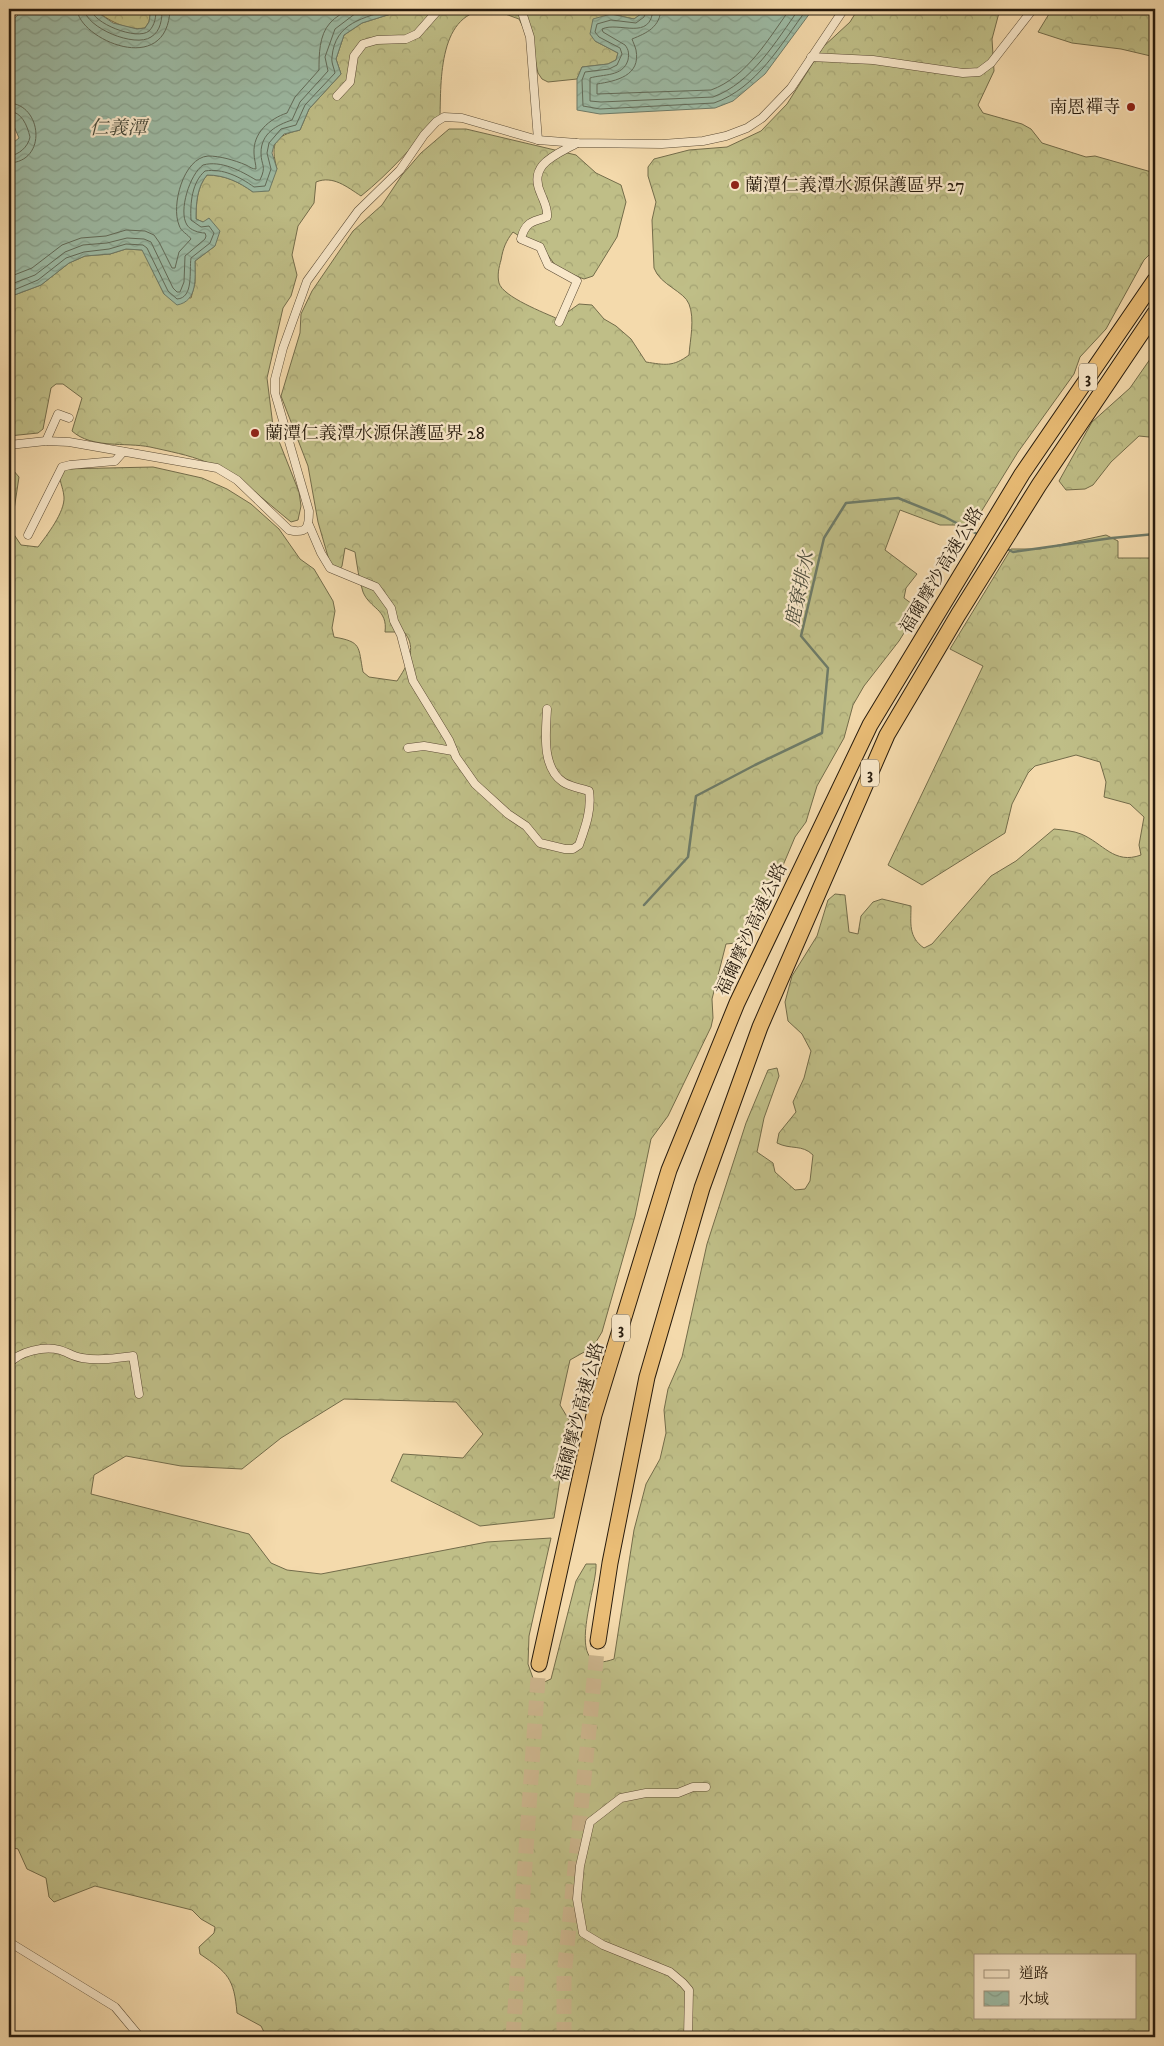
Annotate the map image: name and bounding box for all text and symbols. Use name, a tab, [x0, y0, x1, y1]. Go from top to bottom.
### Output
place label: 南恩禪寺	[1049, 97, 1121, 119]
marker: 南恩禪寺	[1125, 101, 1137, 113]
water label: 仁義潭	[89, 117, 149, 140]
place label: 蘭潭仁義潭水源保護區界 27	[745, 175, 965, 197]
marker: 蘭潭仁義潭水源保護區界 27	[729, 179, 741, 191]
road number: 3	[1079, 364, 1097, 391]
place label: 蘭潭仁義潭水源保護區界 28	[265, 423, 485, 445]
marker: 蘭潭仁義潭水源保護區界 28	[249, 427, 261, 439]
street label: 福爾摩沙高速公路	[895, 503, 988, 638]
water label: 鹿寮排水	[781, 548, 820, 629]
road number: 3	[861, 760, 879, 786]
street label: 福爾摩沙高速公路	[712, 860, 792, 999]
road number: 3	[612, 1315, 630, 1342]
street label: 福爾摩沙高速公路	[551, 1340, 609, 1485]
legend	[974, 1954, 1136, 2018]
text: 道路	[1019, 1964, 1049, 1983]
text: 水域	[1019, 1990, 1049, 2009]

